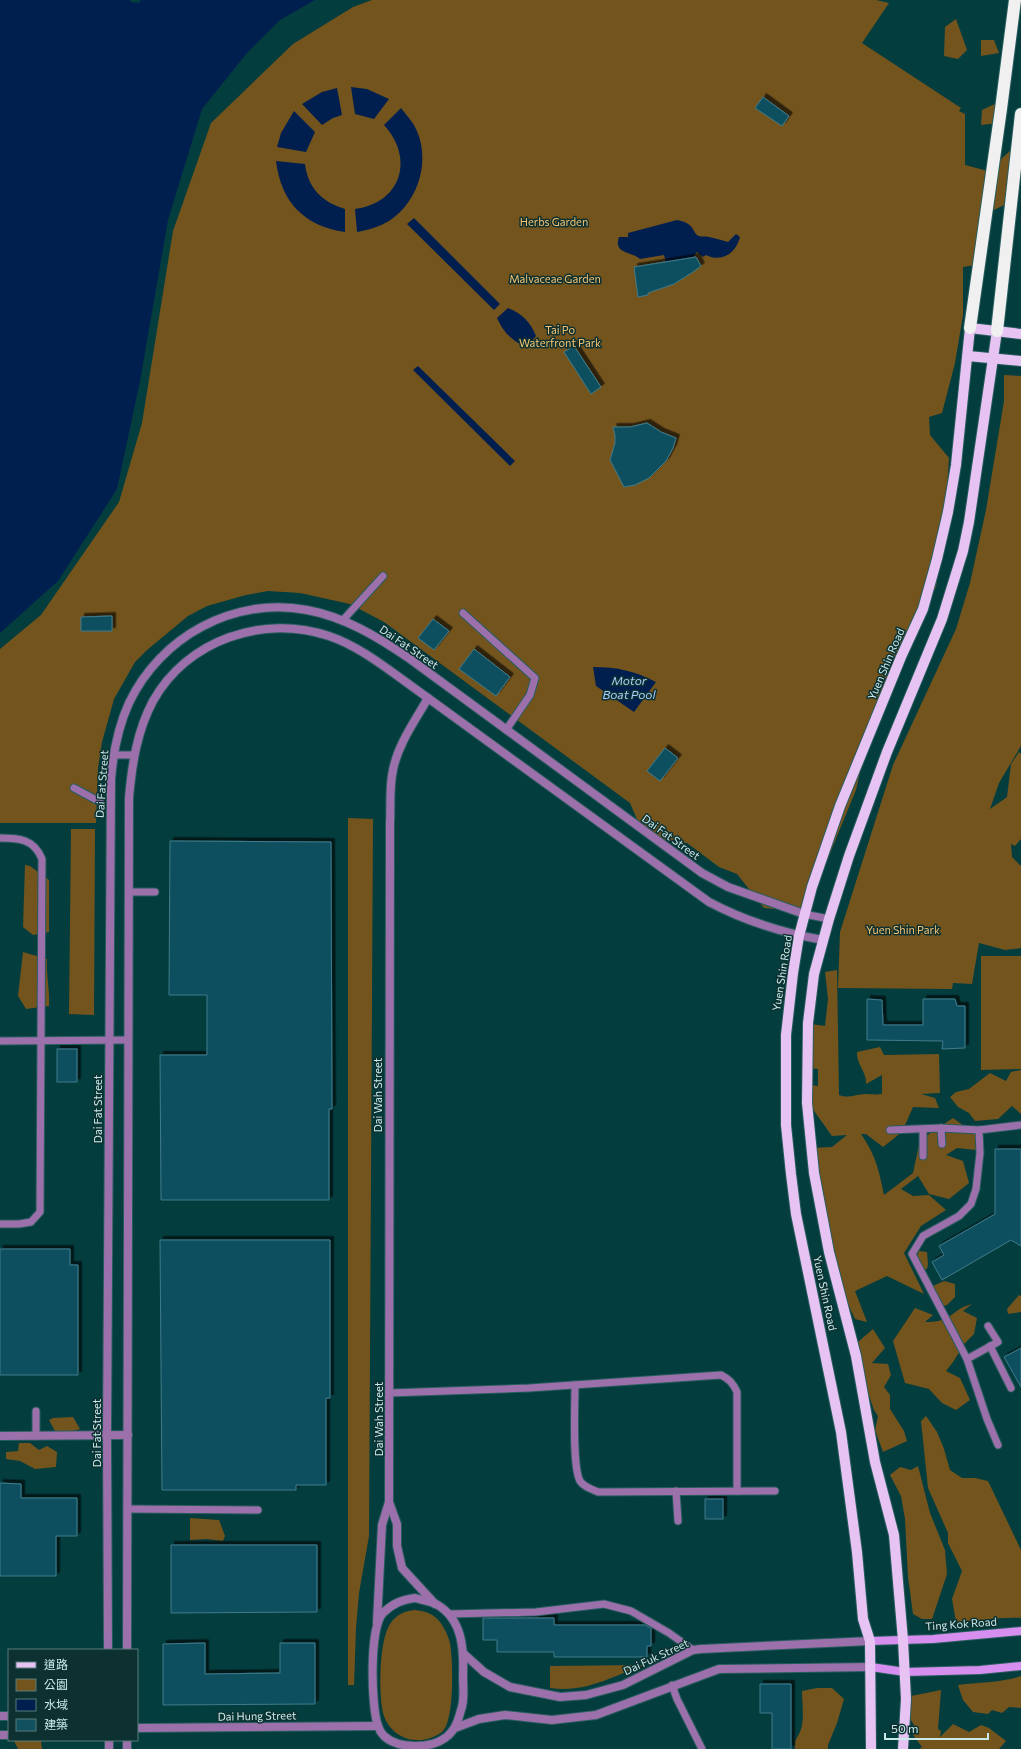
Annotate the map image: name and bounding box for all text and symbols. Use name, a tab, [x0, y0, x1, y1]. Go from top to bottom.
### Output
park label: Herbs Garden	[520, 215, 588, 228]
park label: Malvaceae Garden	[509, 272, 601, 285]
park label: Tai Po Waterfront Park	[519, 323, 601, 349]
street label: Dai Fat Street	[377, 622, 442, 671]
street label: Yuen Shin Road	[865, 626, 906, 702]
water label: Motor Boat Pool	[602, 673, 657, 701]
street label: Dai Fat Street	[93, 749, 110, 819]
street label: Dai Fat Street	[640, 811, 703, 862]
park label: Yuen Shin Park	[866, 923, 940, 936]
street label: Yuen Shin Road	[769, 934, 794, 1012]
street label: Dai Wah Street	[371, 1057, 384, 1132]
street label: Dai Fat Street	[91, 1074, 104, 1143]
street label: Yuen Shin Road	[811, 1254, 840, 1332]
street label: Dai Wah Street	[372, 1381, 385, 1456]
street label: Dai Fat Street	[90, 1398, 103, 1467]
street label: Ting Kok Road	[925, 1615, 997, 1632]
street label: Dai Fuk Street	[621, 1636, 691, 1677]
legend	[8, 1649, 138, 1741]
text: 道路	[44, 1657, 68, 1671]
text: 公園	[44, 1677, 68, 1691]
text: 水域	[44, 1697, 68, 1711]
street label: Dai Hung Street	[218, 1708, 297, 1723]
scale bar	[885, 1715, 988, 1741]
text: 建築	[44, 1717, 68, 1731]
text: 50 m	[891, 1721, 919, 1735]

